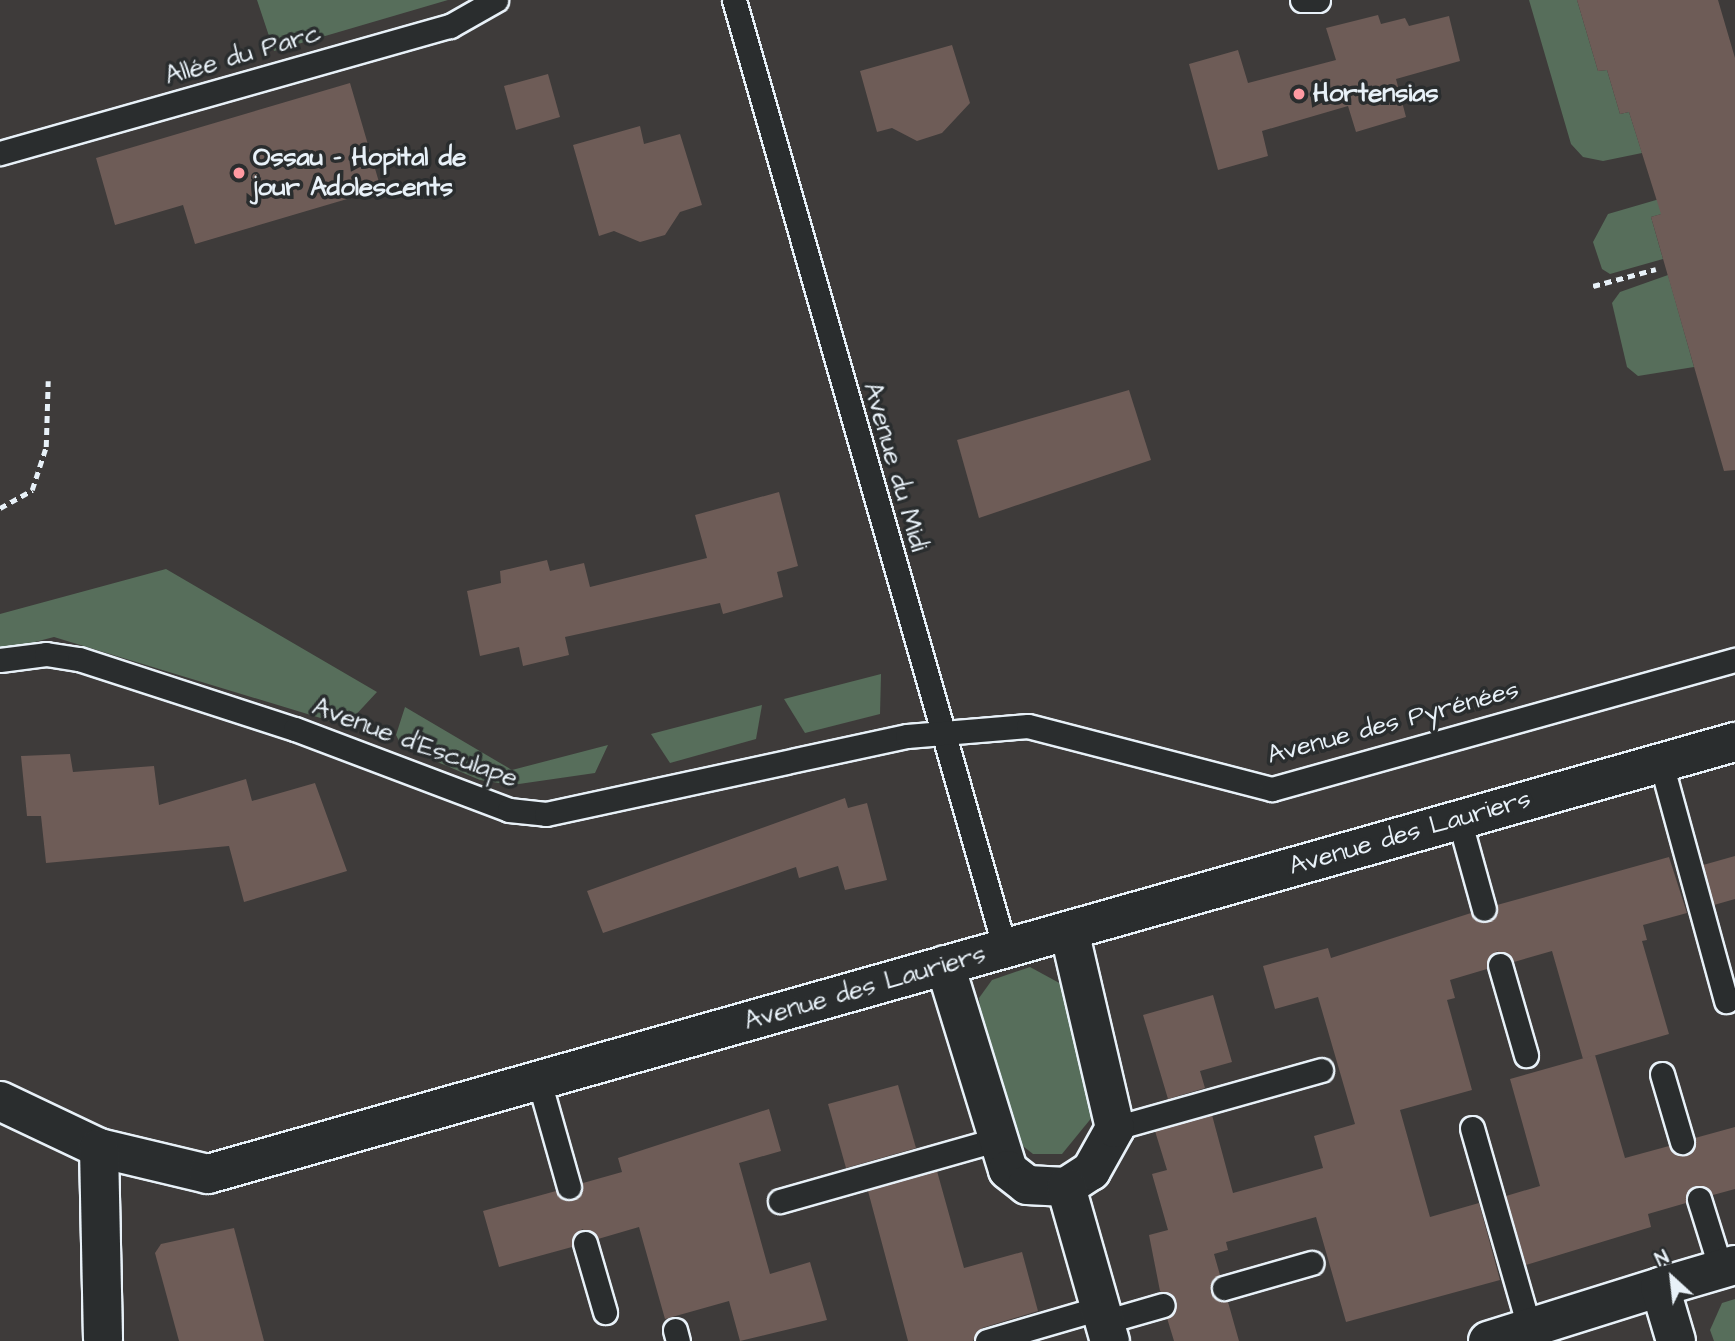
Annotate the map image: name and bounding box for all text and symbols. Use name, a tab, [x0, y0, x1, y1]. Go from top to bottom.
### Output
street label: Allée du Parc	[161, 18, 325, 92]
place label: Hortensias	[1313, 78, 1439, 110]
marker: Hortensias	[1291, 86, 1307, 102]
place label: Ossau - Hopital de jour Adolescents	[253, 142, 466, 204]
marker: Ossau - Hopital de jour Adolescents	[231, 165, 247, 181]
street label: Avenue du Midi	[856, 379, 934, 555]
street label: Avenue des Pyrénées	[1264, 674, 1522, 772]
street label: Avenue d'Esculape	[308, 691, 522, 795]
street label: Avenue des Lauriers	[1286, 784, 1534, 882]
street label: Avenue des Lauriers	[741, 939, 989, 1037]
north arrow	[1637, 1243, 1707, 1313]
text: N	[1651, 1244, 1674, 1274]

